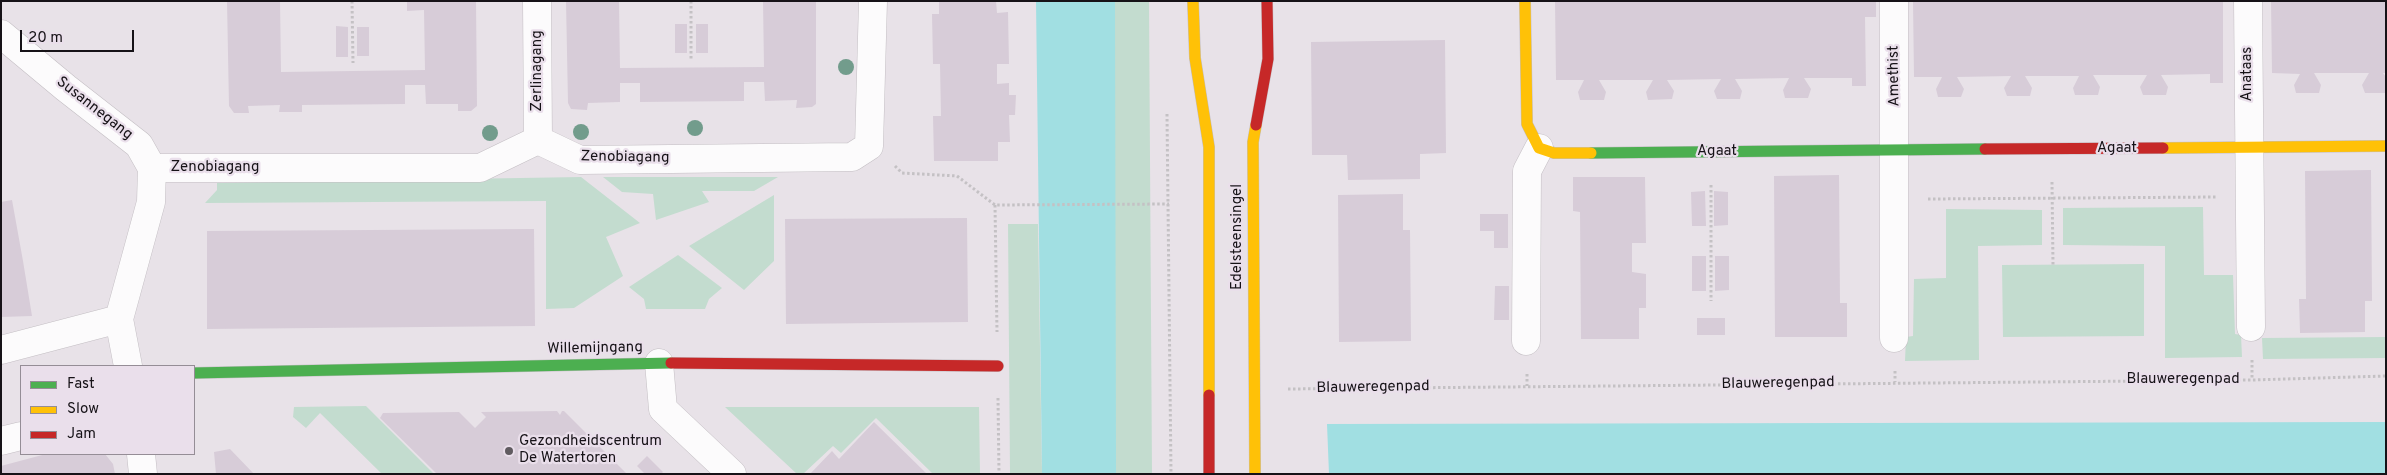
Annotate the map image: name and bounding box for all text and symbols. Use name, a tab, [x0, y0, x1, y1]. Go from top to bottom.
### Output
scale bar	[22, 20, 136, 52]
text: 20 m	[28, 29, 63, 48]
street label: Zerlinagang	[529, 30, 547, 112]
street label: Amethist	[1885, 45, 1905, 107]
street label: Anataas	[2239, 47, 2257, 101]
street label: Susannegang	[52, 74, 136, 144]
street label: Agaat	[2097, 140, 2137, 158]
street label: Agaat	[1697, 143, 1737, 161]
street label: Zenobiagang	[580, 148, 670, 168]
street label: Zenobiagang	[171, 159, 259, 177]
street label: Edelsteensingel	[1229, 184, 1247, 290]
street label: Willemijngang	[547, 339, 643, 359]
legend	[20, 365, 195, 455]
street label: Blauweregenpad	[2126, 371, 2240, 389]
street label: Blauweregenpad	[1721, 374, 1835, 394]
text: Fast	[67, 375, 95, 394]
street label: Blauweregenpad	[1316, 378, 1430, 398]
text: Slow	[67, 400, 99, 419]
text: Jam	[67, 425, 96, 444]
place label: Gezondheidscentrum De Watertoren	[519, 433, 662, 468]
marker: Gezondheidscentrum De Watertoren	[503, 445, 515, 457]

